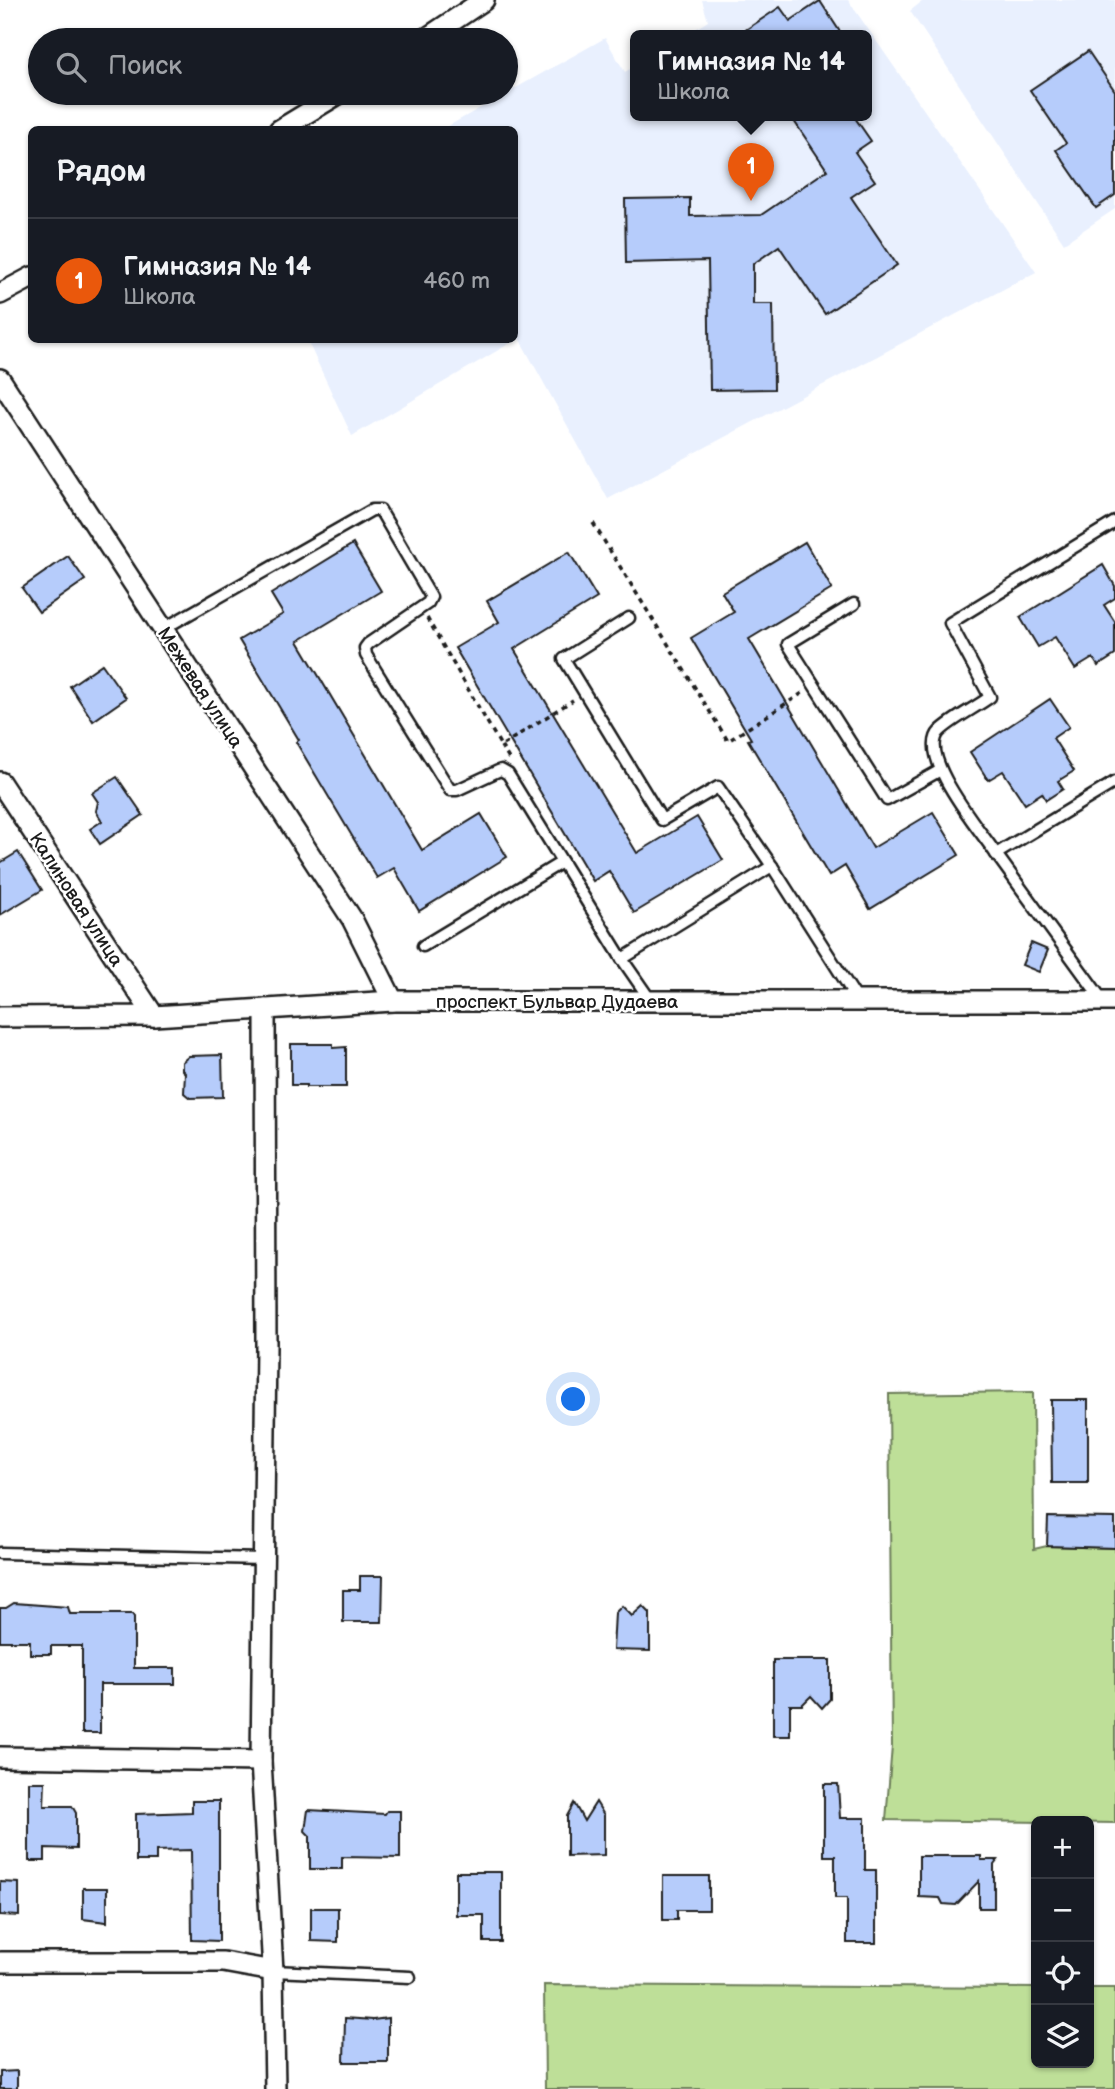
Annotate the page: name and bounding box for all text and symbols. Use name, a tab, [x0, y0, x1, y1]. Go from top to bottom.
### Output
search box	[28, 28, 518, 105]
popup	[630, 30, 872, 121]
text: Гимназия № 14	[657, 47, 845, 78]
icon: search	[52, 48, 90, 86]
text: Поиск	[108, 51, 182, 82]
text: Школа	[657, 78, 730, 106]
pin: 1	[728, 143, 774, 201]
text: Рядом	[56, 154, 146, 190]
text: Гимназия № 14	[123, 252, 311, 283]
text: 1	[74, 267, 84, 295]
text: 460 m	[423, 267, 490, 295]
text: Школа	[123, 283, 196, 311]
street label: Межевая улица	[152, 623, 247, 753]
street label: Калиновая улица	[24, 829, 128, 971]
street label: проспект Бульвар Дудаева	[436, 991, 678, 1014]
your location	[556, 1382, 590, 1416]
map controls	[1031, 1816, 1094, 2068]
button: +	[1031, 1816, 1094, 1879]
button: −	[1031, 1879, 1094, 1942]
button: locate	[1031, 1942, 1094, 2005]
button: layers	[1031, 2005, 1094, 2068]

